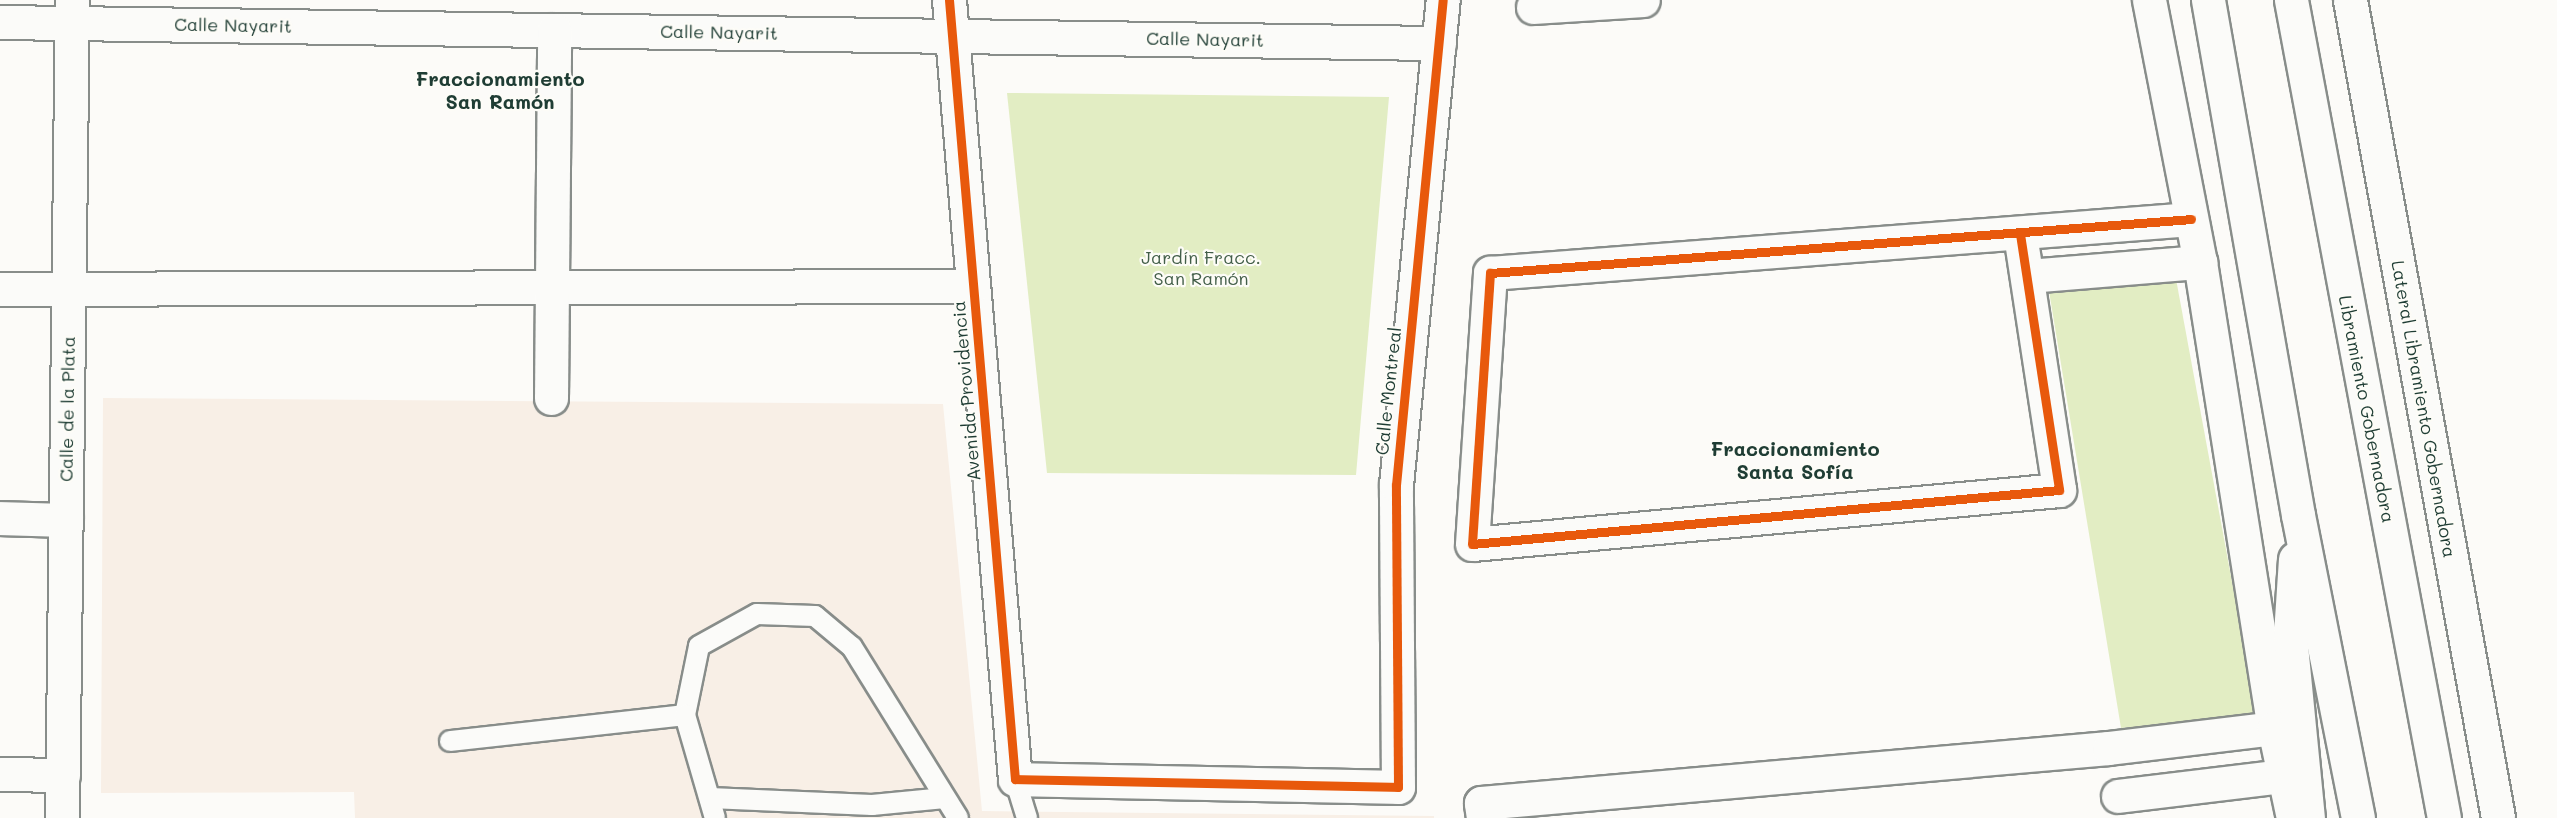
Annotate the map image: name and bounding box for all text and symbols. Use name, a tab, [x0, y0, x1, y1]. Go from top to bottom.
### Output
street label: Calle Nayarit	[174, 13, 292, 37]
street label: Calle Nayarit	[660, 20, 778, 44]
street label: Calle Nayarit	[1146, 27, 1264, 51]
district label: Fraccionamiento San Ramón	[415, 66, 585, 113]
park label: Jardín Fracc. San Ramón	[1141, 247, 1261, 290]
street label: Lateral Libramiento Gobernadora	[2387, 259, 2461, 559]
street label: Libramiento Gobernadora	[2334, 293, 2400, 525]
street label: Avenida Providencia	[947, 300, 985, 482]
street label: Calle Montreal	[1371, 326, 1405, 456]
street label: Calle de la Plata	[55, 336, 79, 482]
district label: Fraccionamiento Santa Sofía	[1710, 437, 1880, 484]

